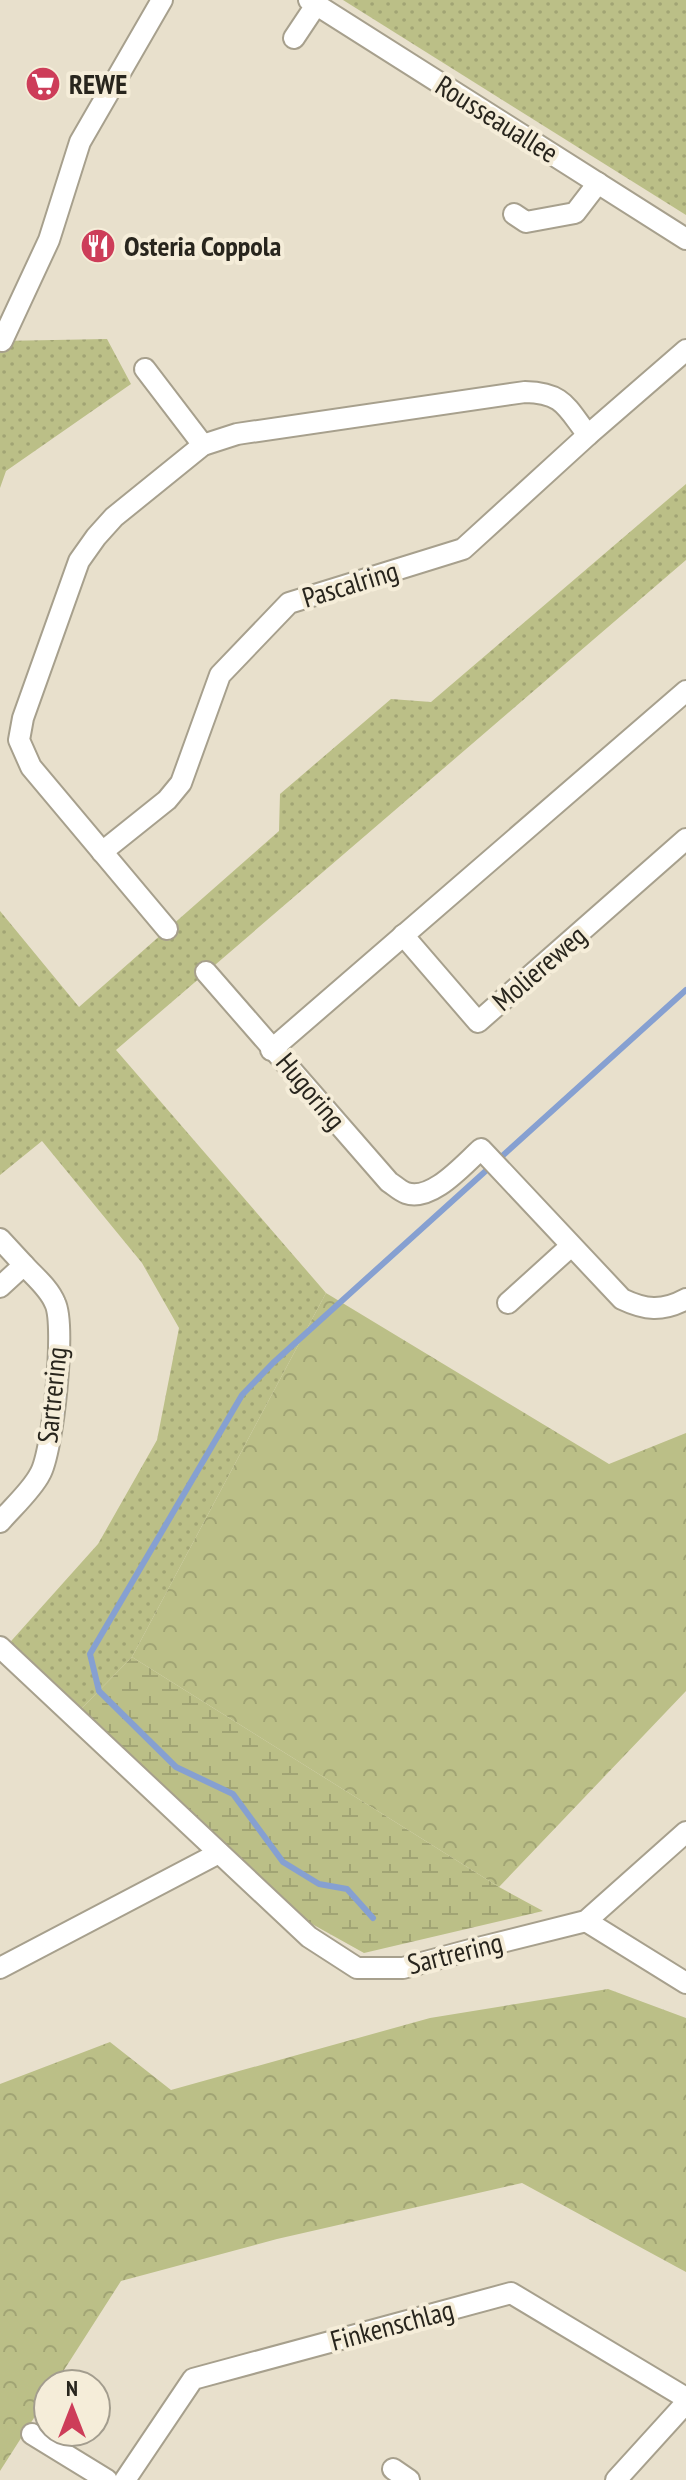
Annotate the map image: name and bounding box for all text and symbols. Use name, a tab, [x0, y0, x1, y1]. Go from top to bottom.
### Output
supermarket icon: REWE	[24, 65, 62, 103]
place label: REWE	[69, 65, 127, 102]
street label: Rousseauallee	[429, 66, 565, 171]
restaurant icon: Osteria Coppola	[79, 227, 117, 265]
place label: Osteria Coppola	[124, 227, 281, 264]
street label: Pascalring	[297, 551, 402, 616]
street label: Moliereweg	[484, 917, 593, 1019]
street label: Hugoring	[268, 1045, 354, 1137]
street label: Sartrering	[28, 1345, 75, 1445]
street label: Sartrering	[404, 1923, 506, 1982]
street label: Finkenschlag	[326, 2290, 457, 2359]
north arrow	[32, 2368, 112, 2448]
text: N	[66, 2374, 78, 2402]

